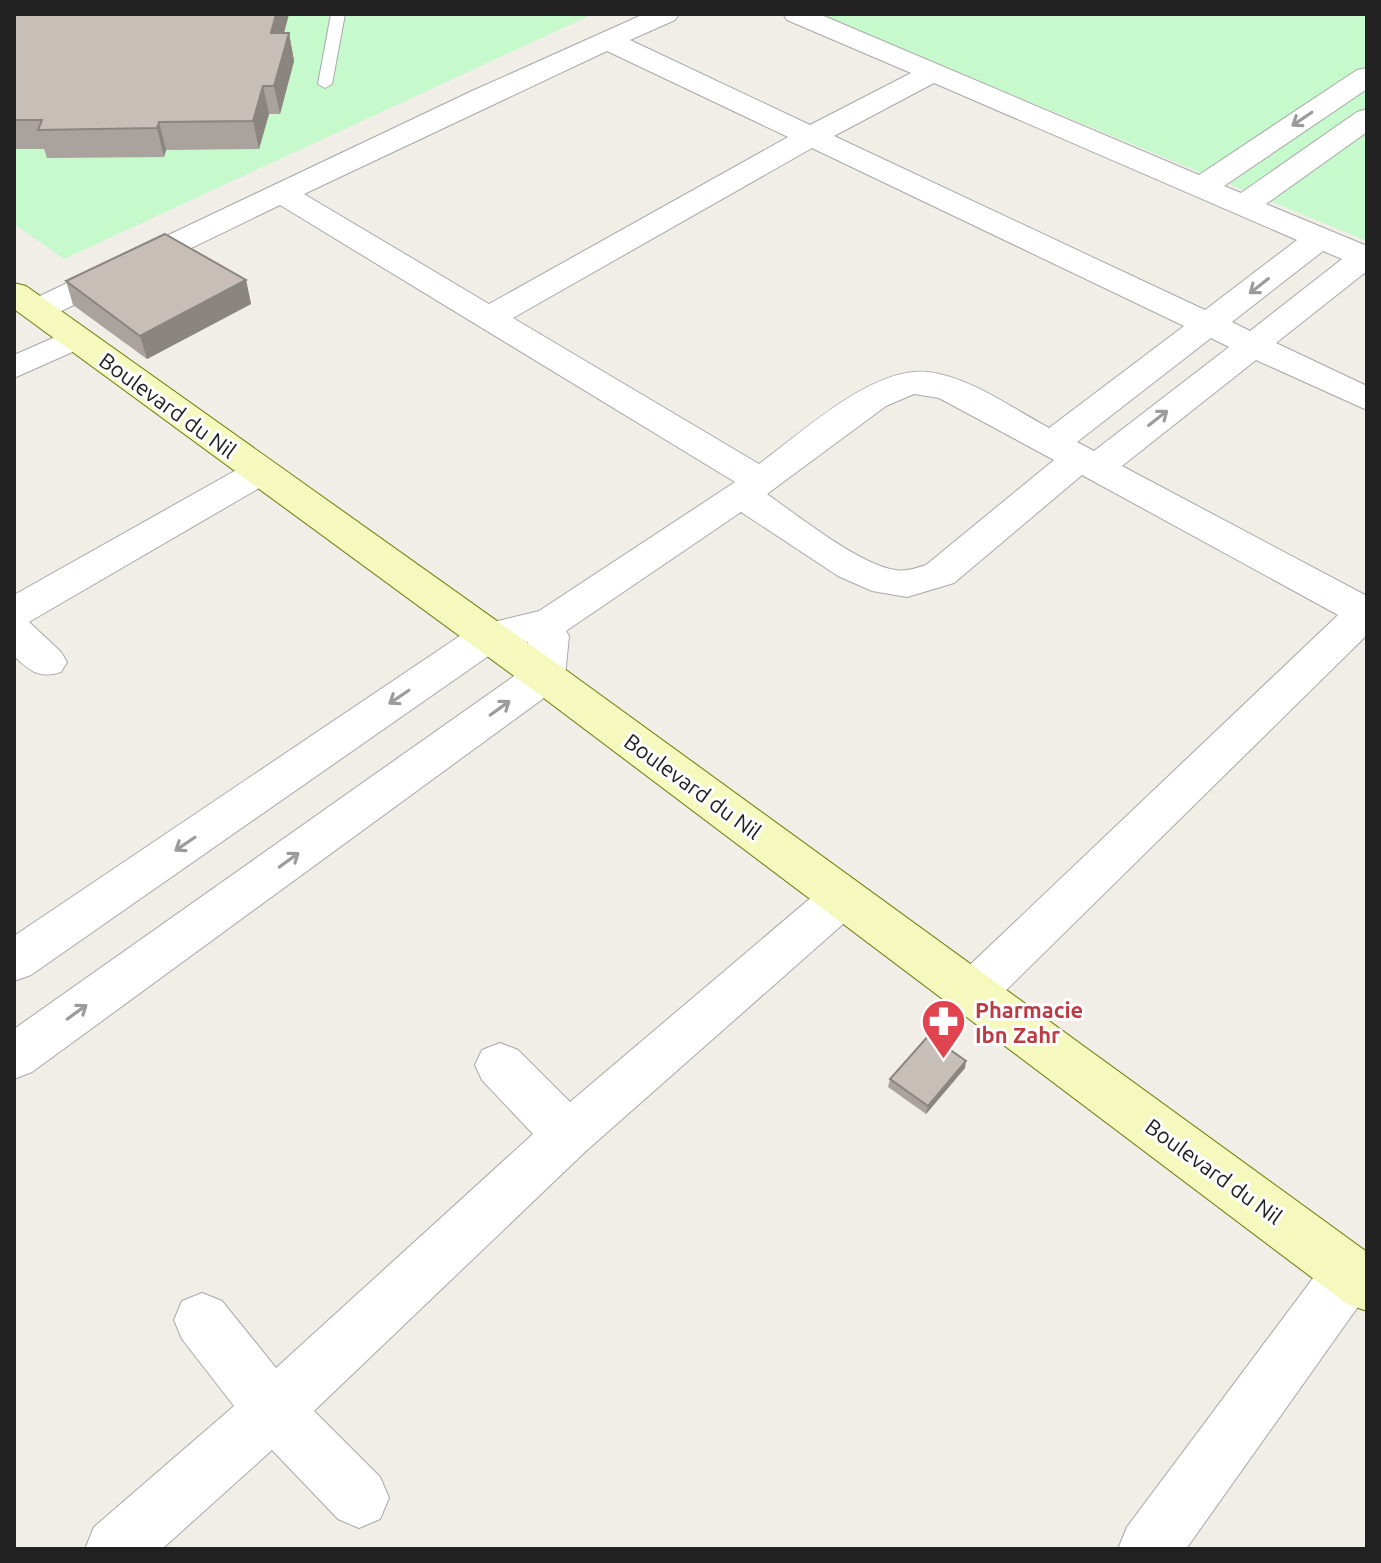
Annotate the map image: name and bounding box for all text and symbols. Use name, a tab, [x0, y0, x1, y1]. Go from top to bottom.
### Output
one-way arrow	[1292, 111, 1314, 128]
one-way arrow	[1249, 277, 1270, 295]
street label: Boulevard du Nil	[95, 347, 241, 463]
one-way arrow	[1147, 410, 1168, 427]
one-way arrow	[389, 689, 411, 705]
one-way arrow	[488, 700, 510, 717]
street label: Boulevard du Nil	[620, 728, 766, 844]
one-way arrow	[174, 836, 197, 852]
one-way arrow	[277, 852, 299, 868]
place label: Pharmacie Ibn Zahr	[975, 997, 1083, 1047]
pharmacy icon: Pharmacie Ibn Zahr	[920, 998, 968, 1061]
one-way arrow	[66, 1004, 88, 1020]
street label: Boulevard du Nil	[1141, 1113, 1287, 1229]

